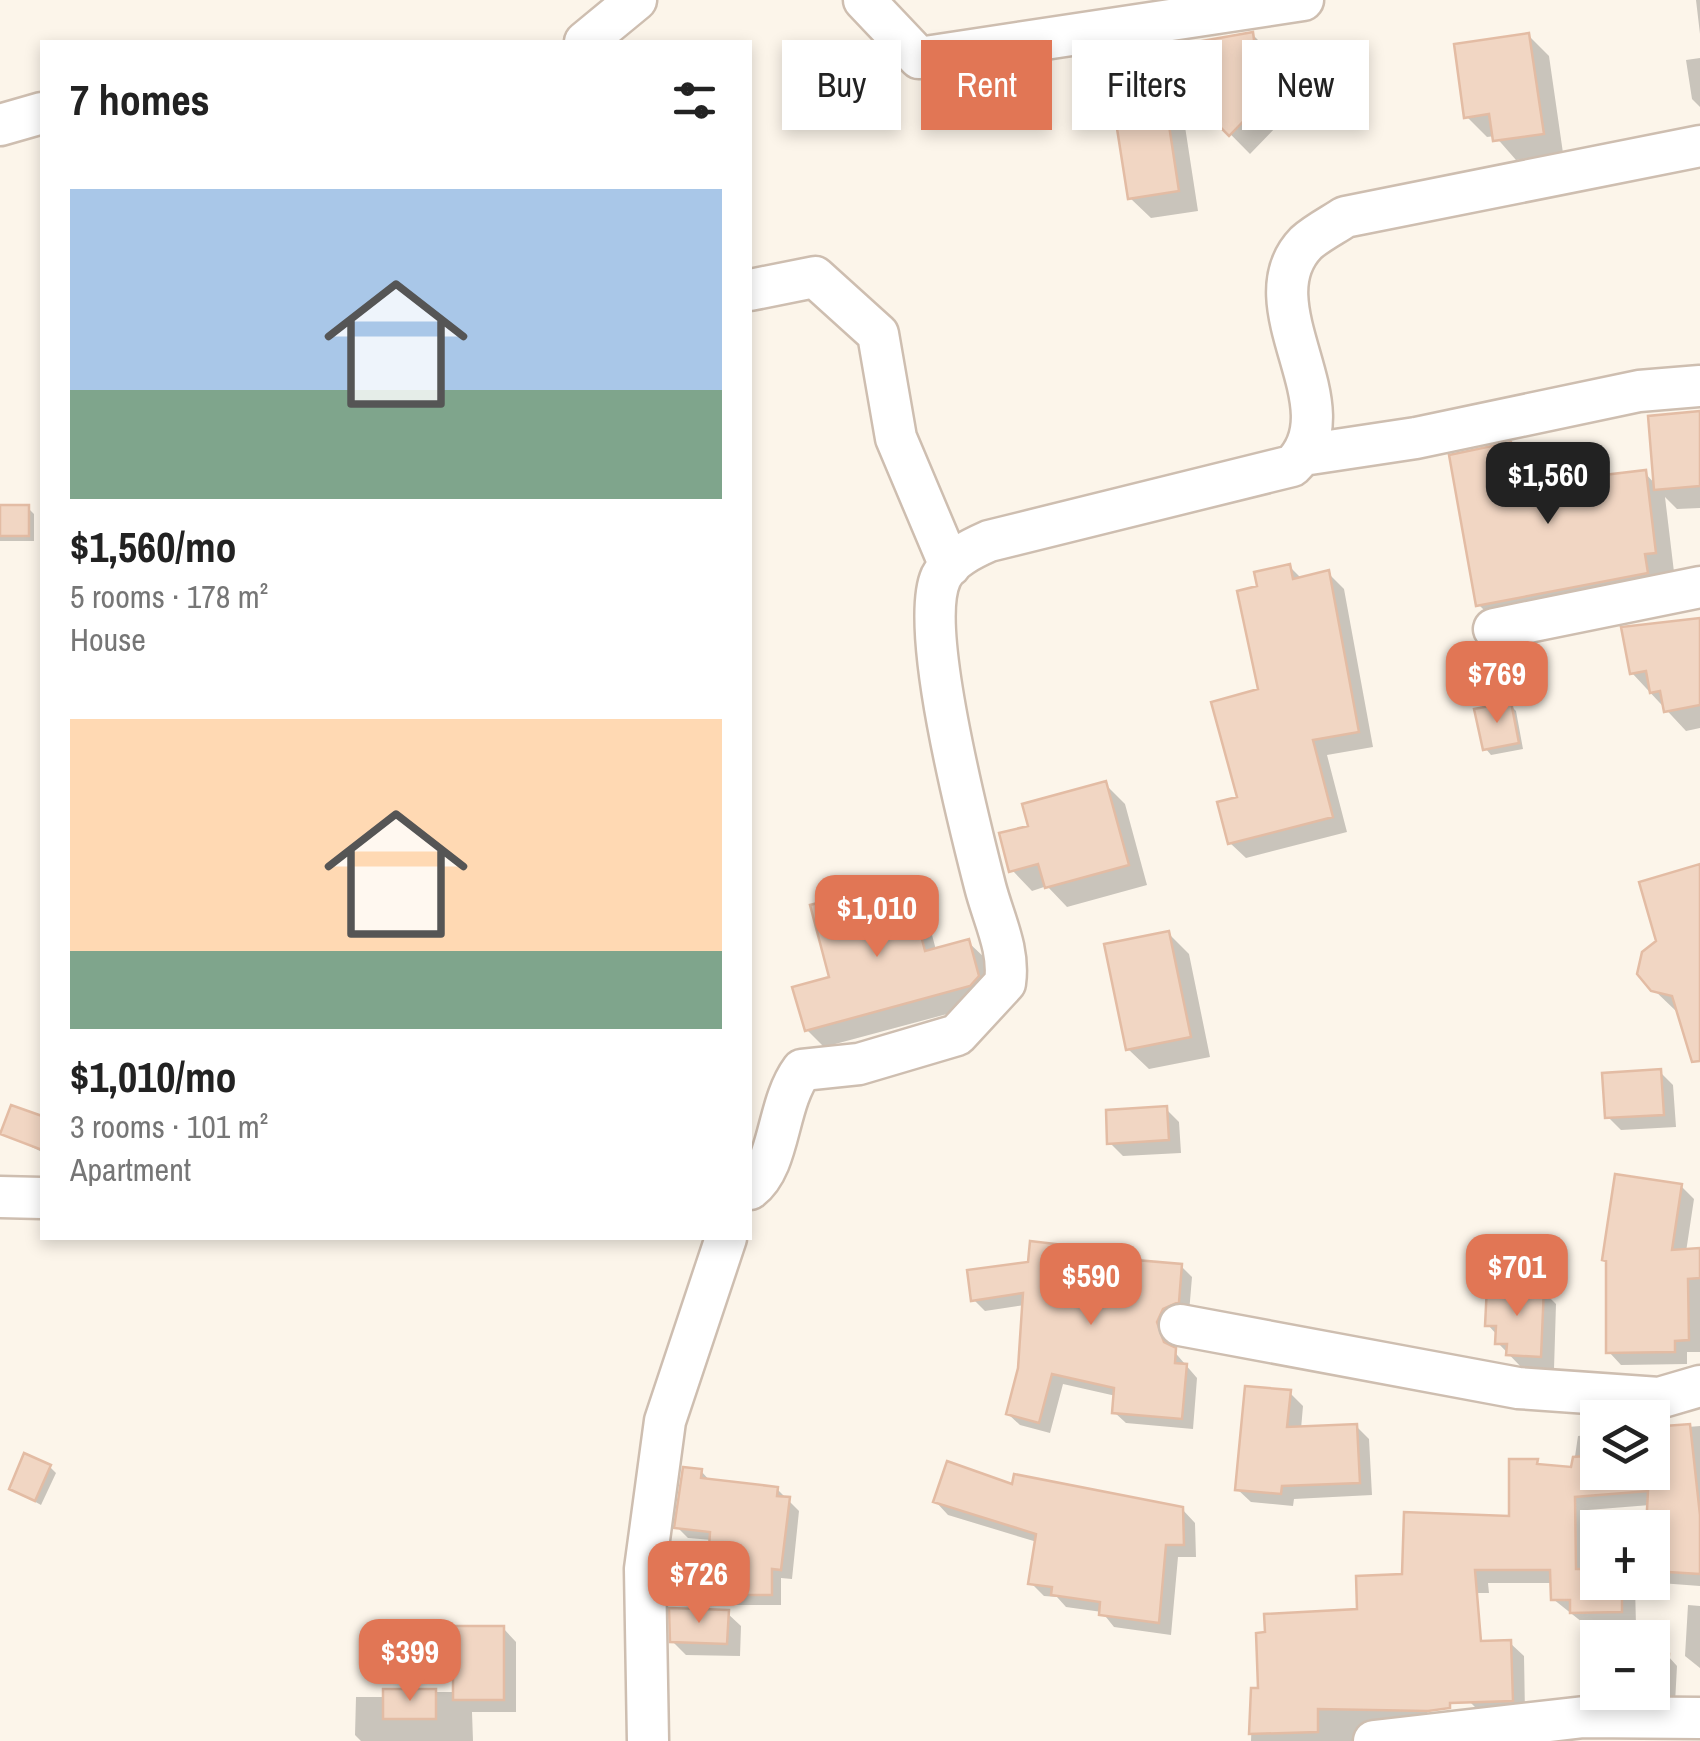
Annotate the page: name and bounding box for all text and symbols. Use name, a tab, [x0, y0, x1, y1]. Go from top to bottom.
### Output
chip: Buy	[782, 40, 901, 130]
chip: Rent	[921, 40, 1052, 130]
chip: Filters	[1072, 40, 1222, 130]
chip: New	[1242, 40, 1369, 130]
text: 7 homes	[70, 72, 210, 128]
icon: filters	[667, 73, 722, 128]
icon: home	[306, 254, 486, 434]
pin: $1,560	[1467, 442, 1629, 527]
text: $1,560	[1508, 453, 1588, 496]
text: $1,560/mo	[70, 519, 237, 575]
text: 5 rooms · 178 m²	[70, 575, 268, 618]
text: House	[70, 618, 146, 661]
pin: $769	[1438, 641, 1556, 726]
text: $769	[1468, 652, 1526, 695]
icon: home	[306, 784, 486, 964]
pin: $1,010	[796, 875, 958, 960]
text: $1,010	[837, 886, 917, 929]
text: $1,010/mo	[70, 1049, 237, 1105]
text: 3 rooms · 101 m²	[70, 1105, 268, 1148]
text: Apartment	[70, 1148, 191, 1191]
pin: $701	[1458, 1234, 1576, 1319]
pin: $590	[1032, 1243, 1150, 1328]
text: $701	[1488, 1245, 1546, 1288]
text: $590	[1062, 1254, 1120, 1297]
map controls	[1580, 1400, 1670, 1710]
button: layers	[1580, 1400, 1670, 1490]
button: +	[1580, 1510, 1670, 1600]
pin: $726	[640, 1541, 758, 1626]
text: $726	[670, 1552, 728, 1595]
pin: $399	[351, 1619, 469, 1704]
button: −	[1580, 1620, 1670, 1710]
text: $399	[381, 1630, 439, 1673]

